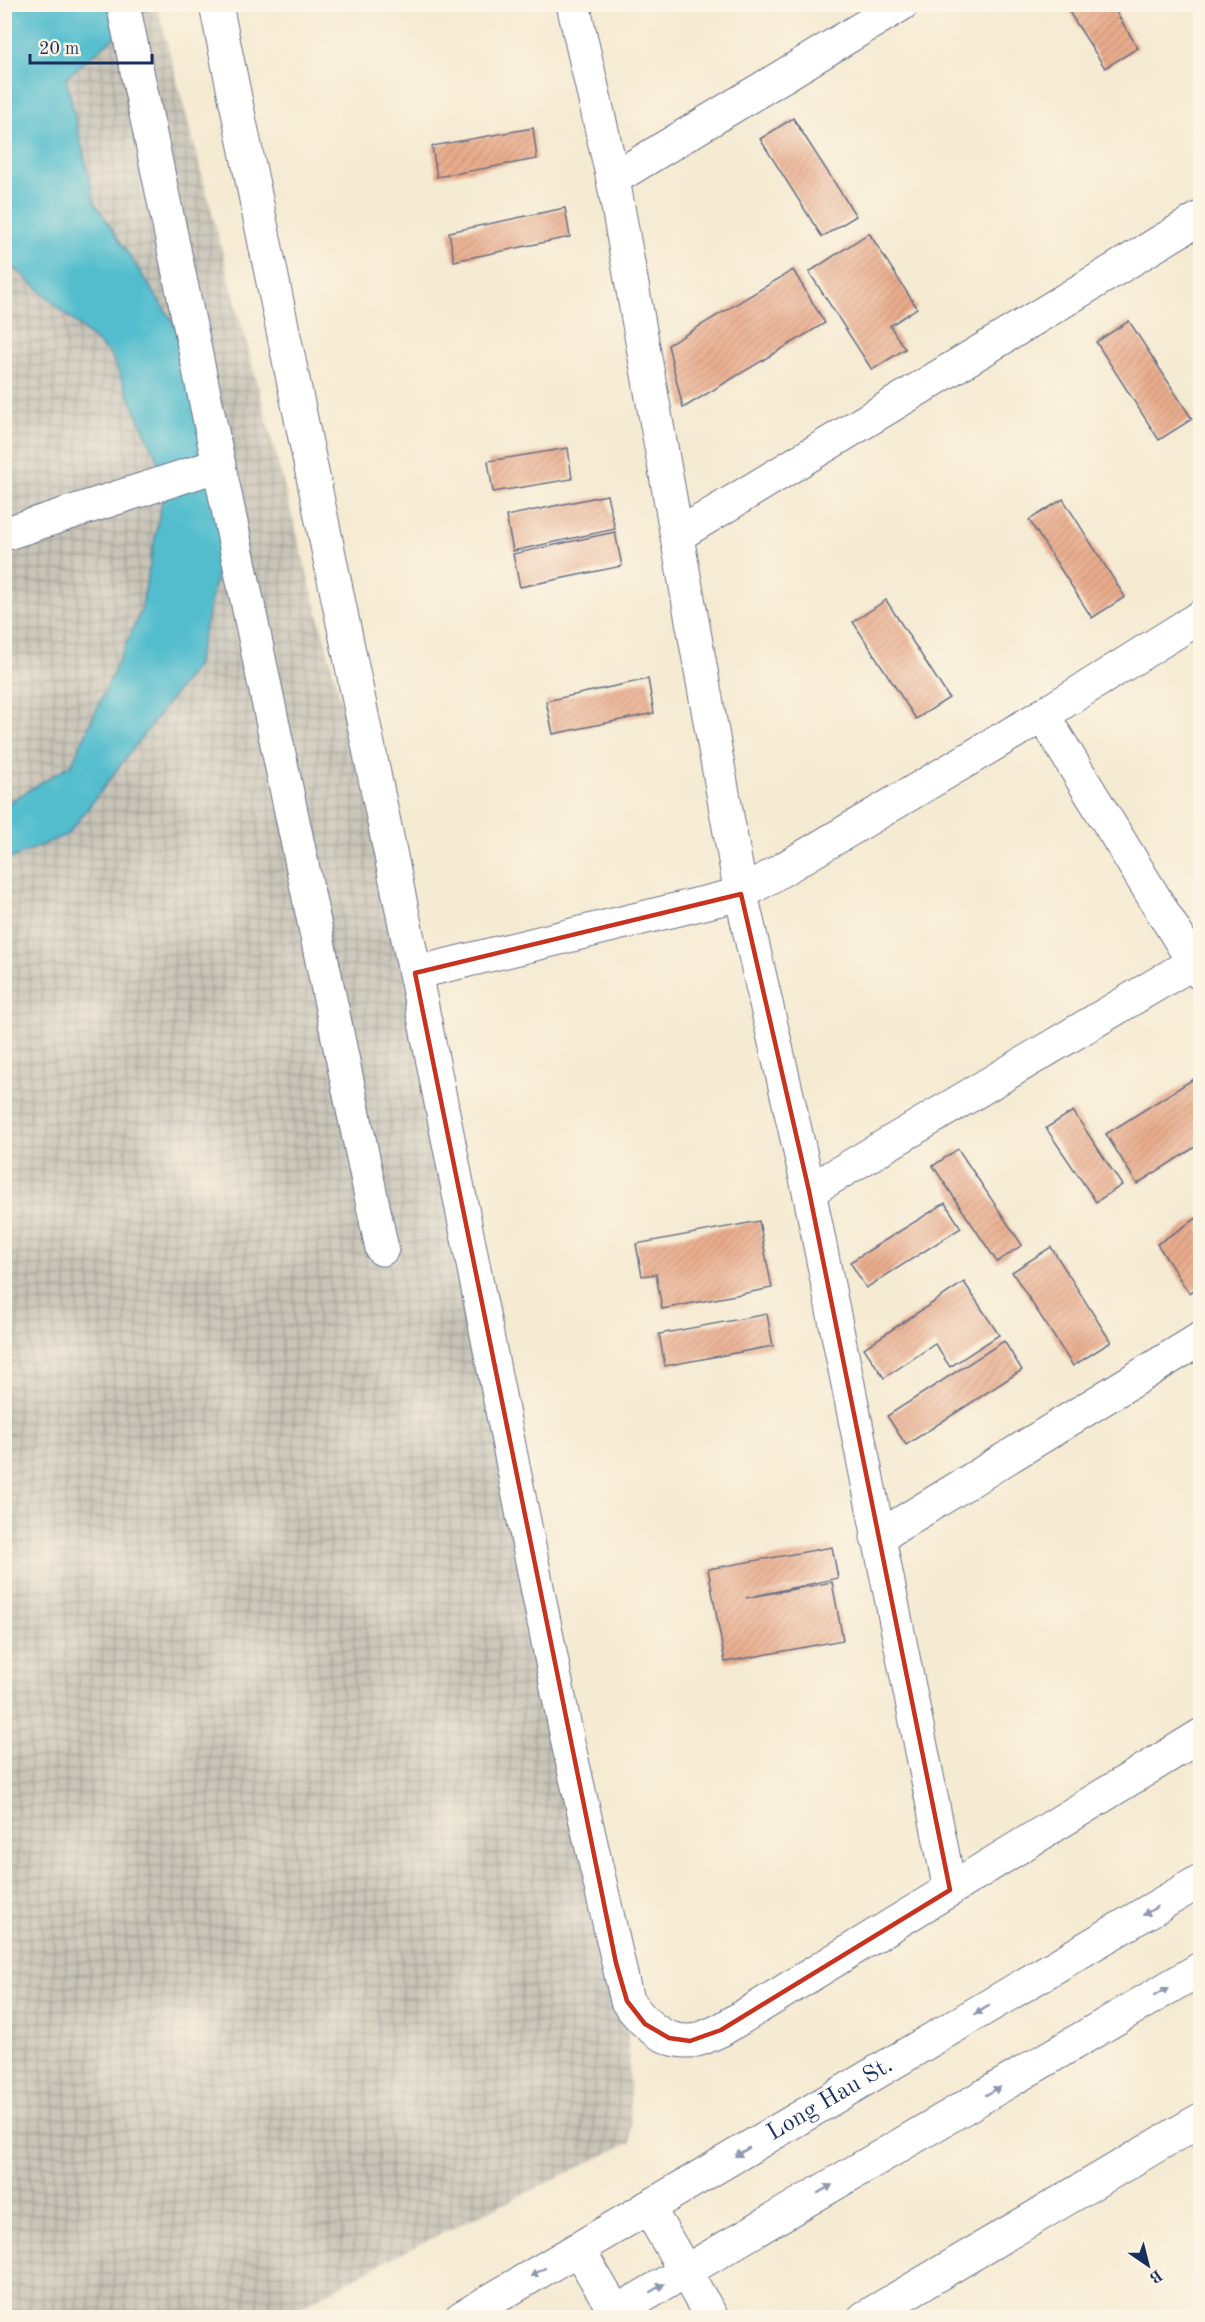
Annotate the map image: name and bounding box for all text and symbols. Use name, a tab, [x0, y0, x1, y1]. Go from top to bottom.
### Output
scale bar	[30, 27, 152, 65]
text: 20 m	[39, 40, 79, 58]
one-way arrow	[1141, 1906, 1158, 1916]
one-way arrow	[1153, 1986, 1169, 1997]
one-way arrow	[973, 2005, 990, 2015]
street label: Long Hau St.	[763, 2053, 897, 2146]
one-way arrow	[985, 2085, 1001, 2096]
one-way arrow	[734, 2146, 750, 2157]
one-way arrow	[817, 2184, 833, 2195]
north arrow	[1118, 2235, 1178, 2295]
text: B	[1146, 2266, 1165, 2285]
one-way arrow	[530, 2267, 546, 2278]
one-way arrow	[649, 2283, 666, 2293]

